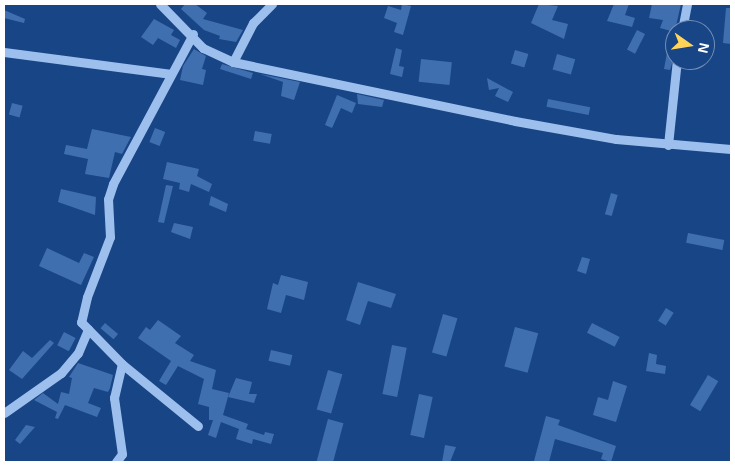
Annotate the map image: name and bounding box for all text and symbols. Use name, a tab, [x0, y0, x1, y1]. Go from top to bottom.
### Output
north arrow	[665, 20, 715, 70]
text: N	[695, 41, 713, 55]

